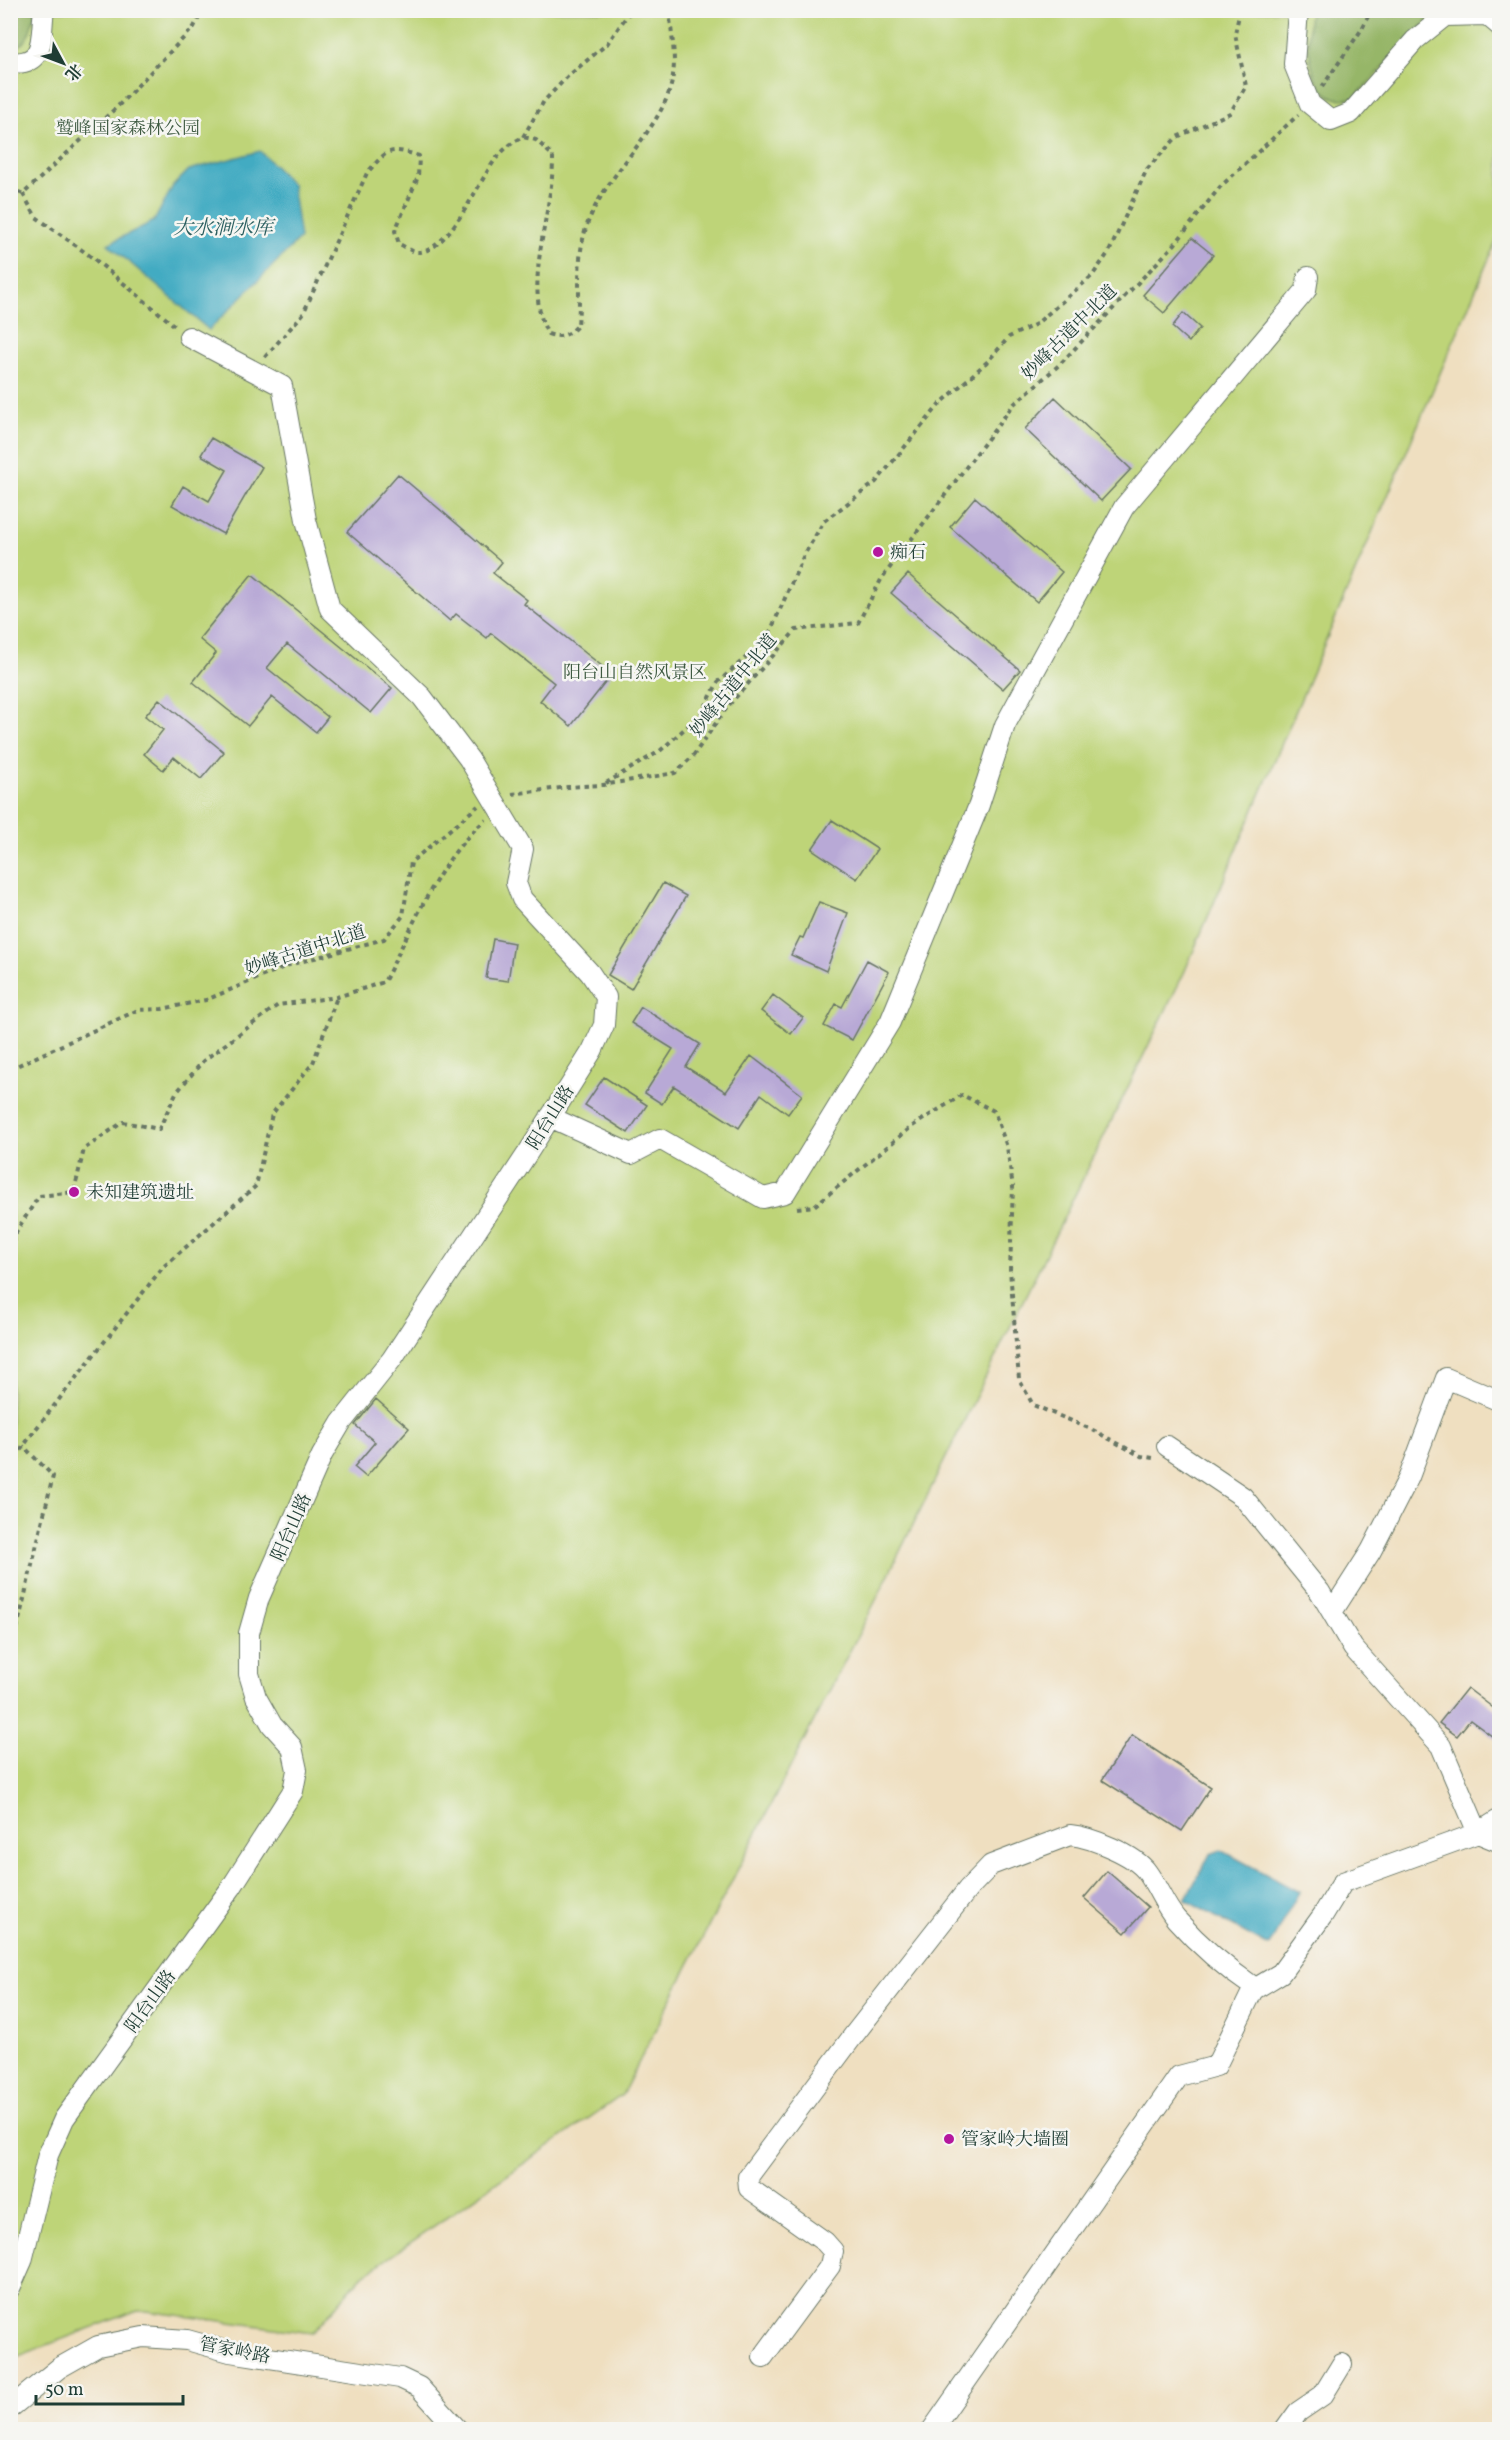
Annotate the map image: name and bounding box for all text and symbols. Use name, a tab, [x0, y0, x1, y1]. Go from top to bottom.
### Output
north arrow	[33, 33, 93, 93]
text: 北	[59, 58, 86, 85]
park label: 鹫峰国家森林公园	[56, 117, 200, 142]
water label: 大水涧水库	[173, 215, 276, 243]
street label: 妙峰古道中北道	[1017, 280, 1123, 386]
place label: 痴石	[890, 541, 926, 566]
marker: 痴石	[871, 545, 885, 559]
street label: 妙峰古道中北道	[685, 629, 784, 743]
park label: 阳台山自然风景区	[563, 661, 707, 686]
street label: 妙峰古道中北道	[242, 920, 369, 983]
street label: 阳台山路	[522, 1081, 581, 1155]
place label: 未知建筑遗址	[86, 1181, 194, 1206]
marker: 未知建筑遗址	[67, 1185, 81, 1199]
street label: 阳台山路	[266, 1490, 318, 1566]
street label: 阳台山路	[120, 1965, 182, 2038]
place label: 管家岭大墙圈	[961, 2128, 1069, 2153]
marker: 管家岭大墙圈	[942, 2132, 956, 2146]
street label: 管家岭路	[197, 2332, 272, 2371]
scale bar	[36, 2368, 183, 2406]
text: 50 m	[45, 2378, 84, 2403]

